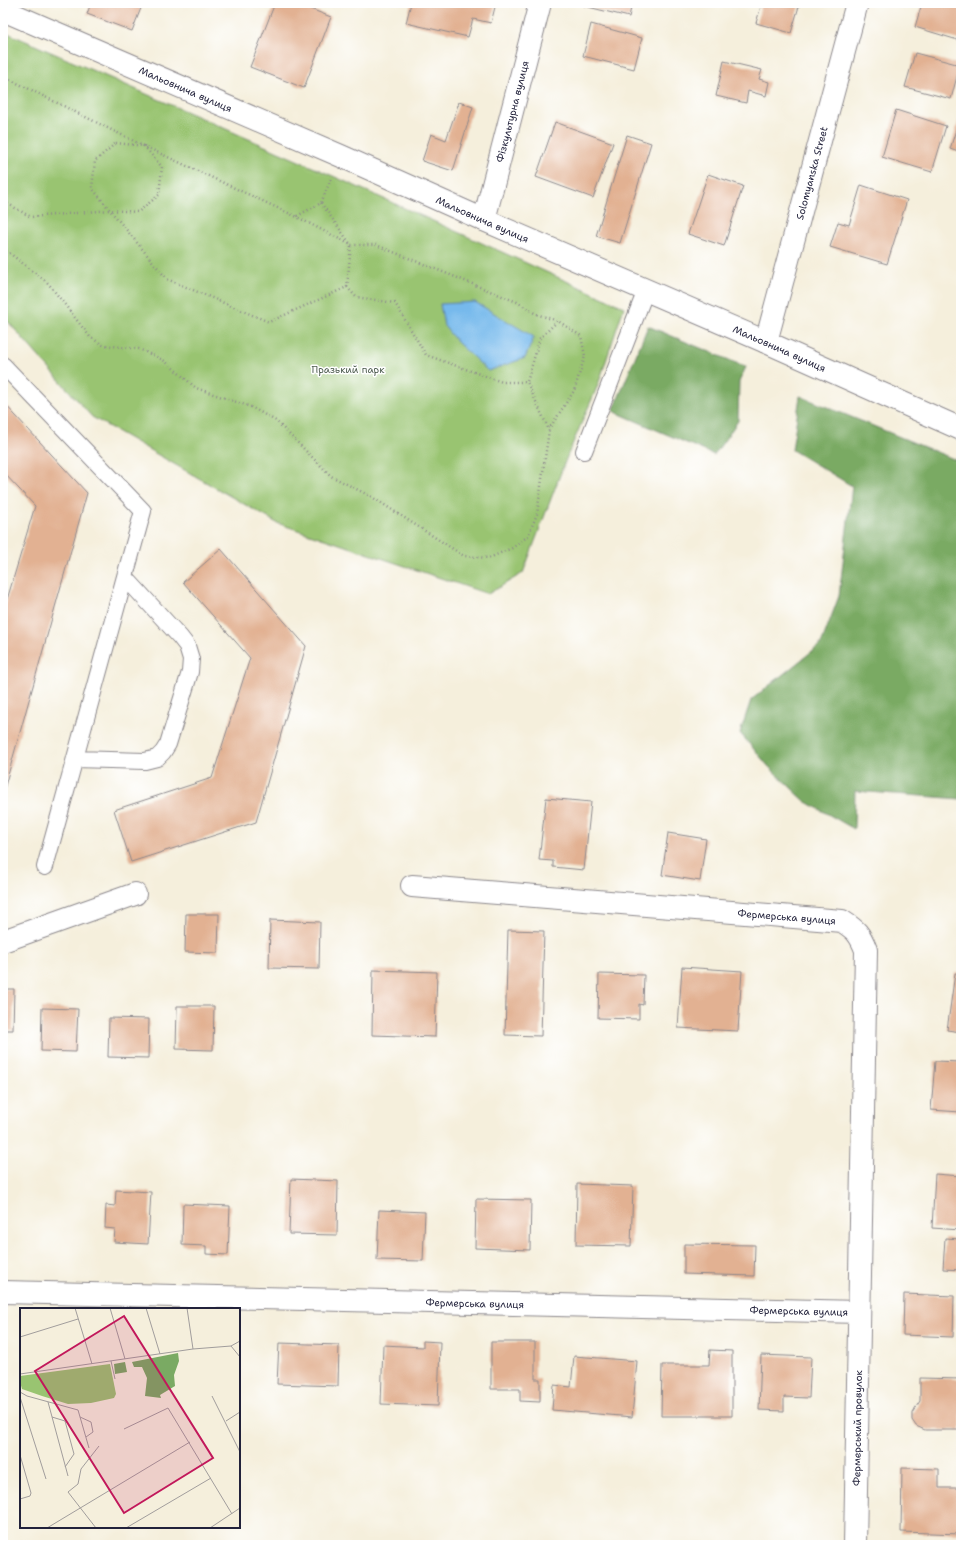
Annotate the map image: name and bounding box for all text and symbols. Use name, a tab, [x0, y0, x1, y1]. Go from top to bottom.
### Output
street label: Фізкультурна вулиця	[493, 60, 532, 164]
street label: Мальовнича вулиця	[137, 64, 234, 115]
street label: Solomyanska Street	[793, 125, 831, 221]
street label: Мальовнича вулиця	[434, 193, 531, 246]
street label: Мальовнича вулиця	[731, 322, 828, 375]
park label: Празький парк	[311, 363, 385, 376]
street label: Фермерська вулиця	[737, 907, 836, 927]
street label: Фермерська вулиця	[425, 1296, 524, 1311]
street label: Фермерська вулиця	[749, 1303, 848, 1319]
inset map	[20, 1308, 240, 1528]
street label: Фермерський провулок	[850, 1369, 865, 1486]

